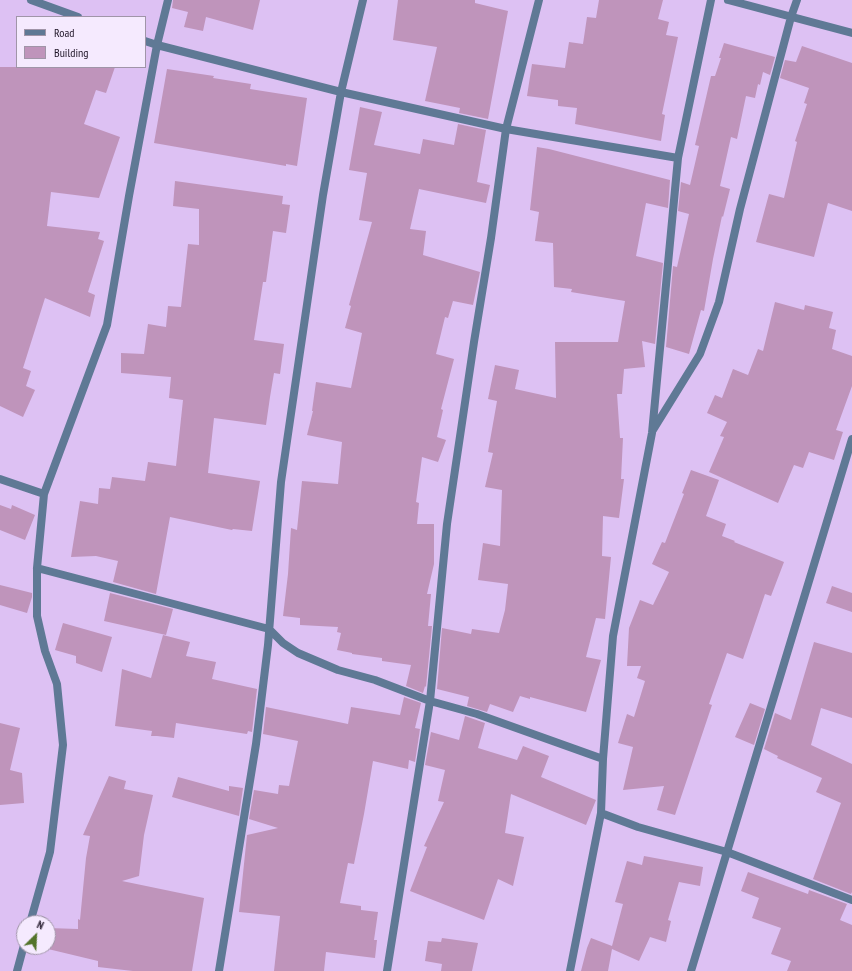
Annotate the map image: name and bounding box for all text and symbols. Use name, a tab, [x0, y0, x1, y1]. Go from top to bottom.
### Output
legend	[16, 16, 146, 68]
text: Road	[54, 25, 74, 40]
text: Building	[54, 45, 89, 60]
north arrow	[16, 915, 56, 955]
text: N	[35, 917, 46, 933]

